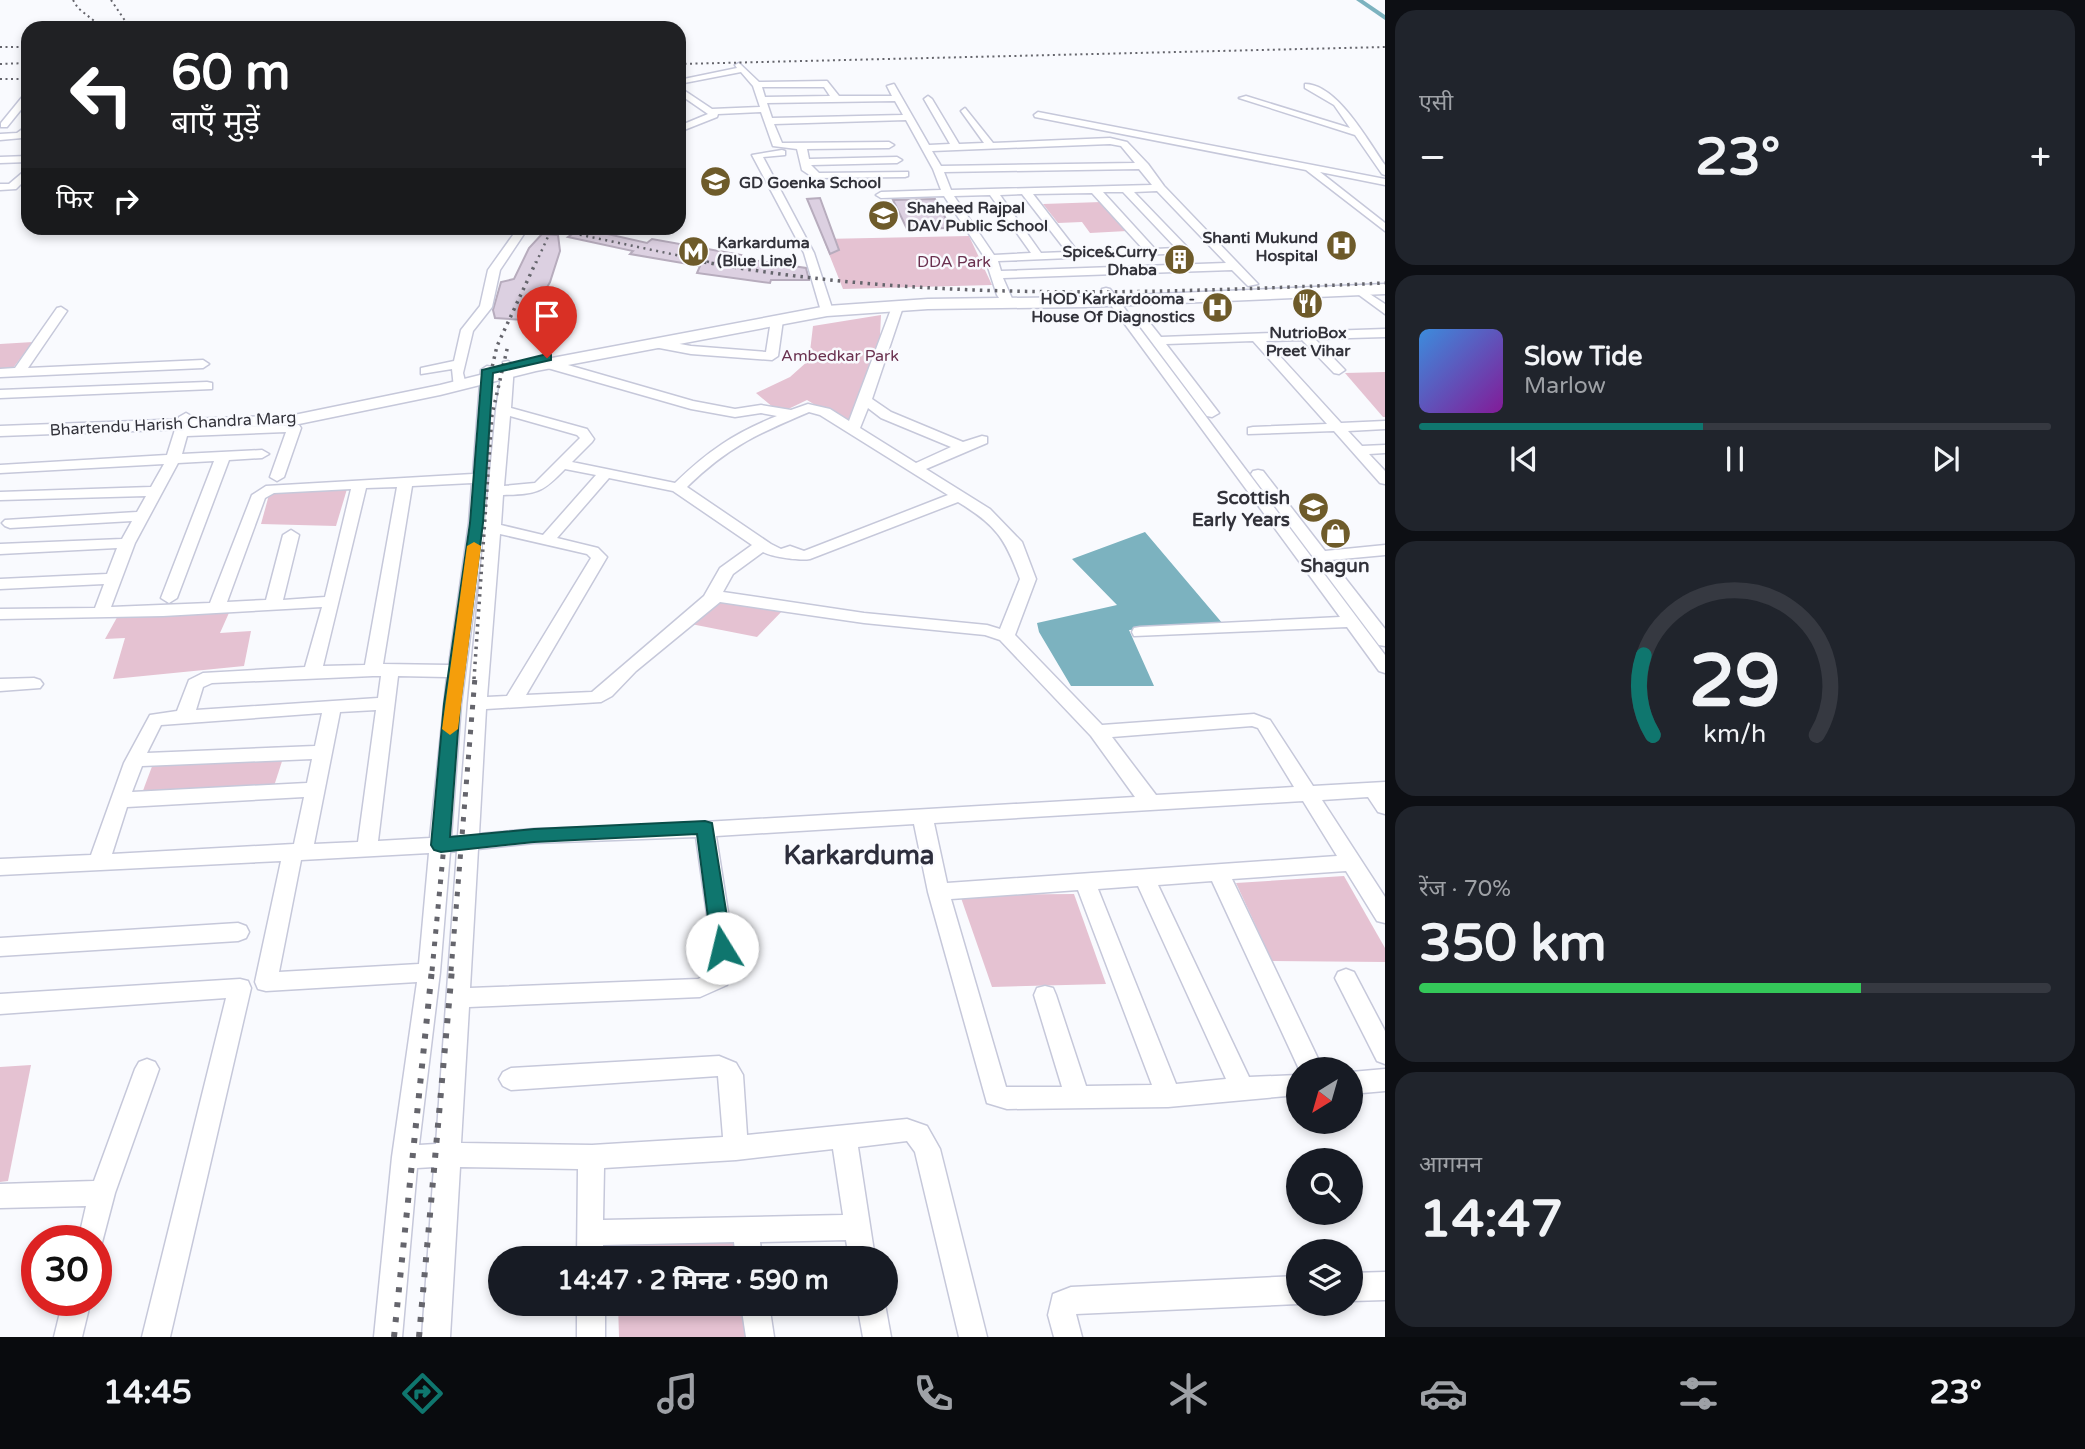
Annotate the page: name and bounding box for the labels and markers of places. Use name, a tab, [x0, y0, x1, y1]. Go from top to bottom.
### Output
school or university icon: GD Goenka School	[699, 165, 733, 199]
place label: GD Goenka School	[739, 173, 881, 193]
place label: Shaheed Rajpal DAV Public School	[907, 198, 1048, 236]
school or university icon: Shaheed Rajpal DAV Public School	[867, 199, 901, 233]
place label: Shanti Mukund Hospital	[1202, 228, 1318, 266]
hospital icon: Shanti Mukund Hospital	[1324, 229, 1358, 263]
place label: Karkarduma (Blue Line)	[717, 233, 810, 271]
metro station icon: Karkarduma (Blue Line)	[677, 234, 711, 268]
place label: Spice&Curry Dhaba	[1063, 242, 1157, 280]
building icon: Spice&Curry Dhaba	[1163, 243, 1197, 277]
pin	[517, 286, 577, 358]
restaurant icon: NutrioBox Preet Vihar	[1291, 286, 1325, 320]
place label: HOD Karkardooma - House Of Diagnostics	[1031, 289, 1195, 327]
hospital icon: HOD Karkardooma - House Of Diagnostics	[1201, 290, 1235, 324]
place label: NutrioBox Preet Vihar	[1266, 323, 1351, 361]
place label: Scottish Early Years	[1192, 487, 1290, 532]
school or university icon: Scottish Early Years	[1296, 491, 1330, 525]
shop icon: Shagun	[1318, 517, 1352, 551]
place label: Shagun	[1301, 555, 1369, 578]

